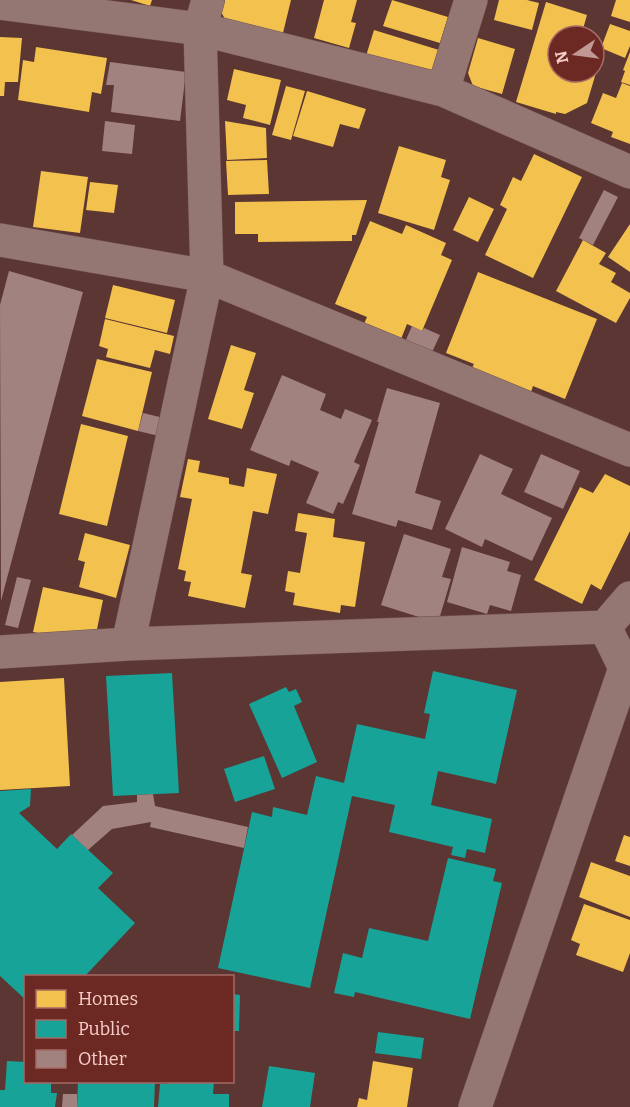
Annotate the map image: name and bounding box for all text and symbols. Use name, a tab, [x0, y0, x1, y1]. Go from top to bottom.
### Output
north arrow	[546, 24, 606, 84]
text: N	[551, 49, 573, 65]
legend	[24, 975, 234, 1083]
text: Homes	[78, 988, 138, 1010]
text: Public	[78, 1018, 130, 1040]
text: Other	[78, 1048, 127, 1070]

